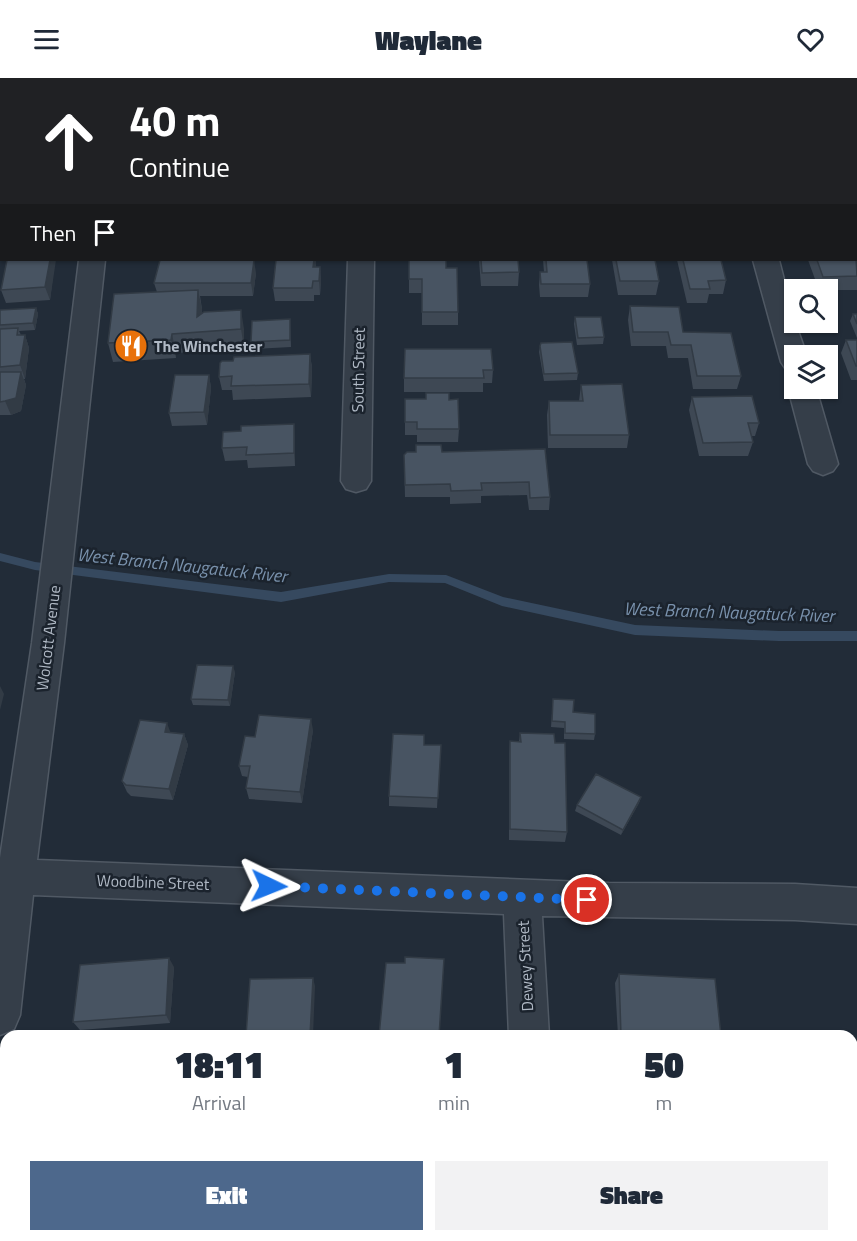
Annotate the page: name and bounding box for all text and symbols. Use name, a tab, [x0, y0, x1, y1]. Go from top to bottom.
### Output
text: Waylane	[375, 19, 482, 60]
icon: menu	[30, 23, 63, 56]
icon: heart	[794, 23, 827, 56]
text: 40 m	[129, 88, 221, 152]
icon: ahead	[30, 102, 108, 180]
text: Continue	[129, 146, 230, 187]
text: Then	[30, 216, 76, 250]
icon: arrive	[88, 216, 121, 249]
map controls	[784, 279, 838, 399]
button: search	[784, 279, 838, 333]
street label: South Street	[345, 327, 371, 412]
restaurant icon: The Winchester	[113, 328, 149, 364]
place label: The Winchester	[154, 334, 262, 358]
button: layers	[784, 345, 838, 399]
water label: West Branch Naugatuck River	[76, 541, 290, 590]
street label: Wolcott Avenue	[30, 584, 66, 692]
water label: West Branch Naugatuck River	[623, 595, 837, 629]
position arrow	[237, 854, 301, 918]
street label: Woodbine Street	[96, 868, 210, 896]
pin	[561, 874, 612, 925]
icon: arrive	[570, 883, 603, 916]
street label: Dewey Street	[511, 920, 539, 1012]
text: 18:11	[174, 1037, 264, 1092]
text: 1	[444, 1037, 464, 1092]
text: 50	[644, 1037, 684, 1092]
text: Arrival	[192, 1087, 246, 1118]
text: min	[438, 1087, 470, 1118]
text: m	[656, 1087, 672, 1118]
button: Exit	[30, 1161, 423, 1230]
button: Share	[435, 1161, 828, 1230]

